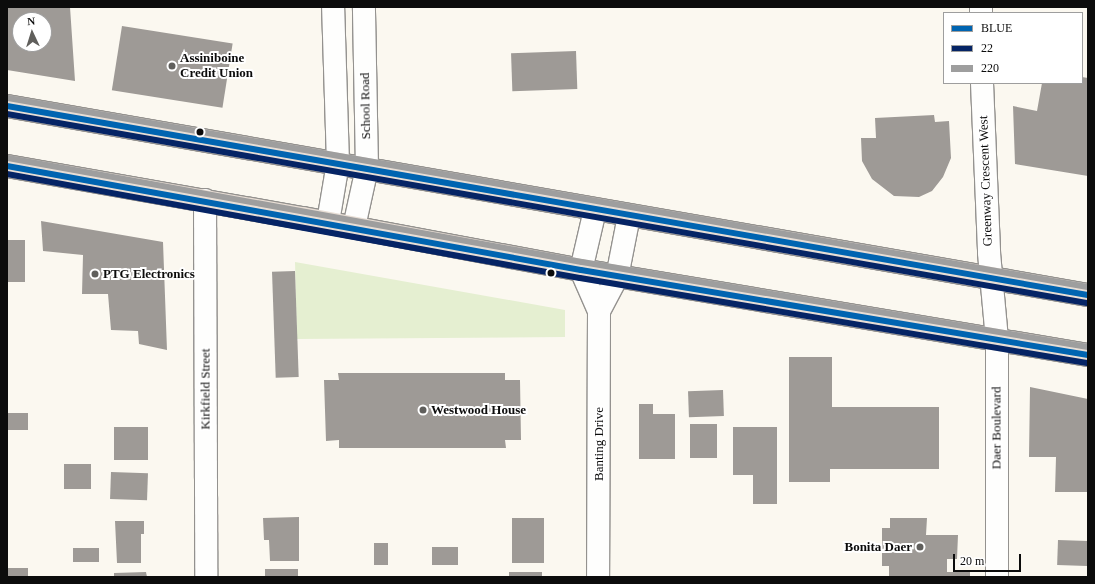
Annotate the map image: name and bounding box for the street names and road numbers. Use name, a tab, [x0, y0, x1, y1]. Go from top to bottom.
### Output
street label: School Road	[358, 72, 374, 140]
street label: Greenway Crescent West	[976, 115, 996, 247]
street label: Kirkfield Street	[198, 348, 214, 430]
street label: Daer Boulevard	[989, 387, 1005, 469]
street label: Banting Drive	[591, 407, 607, 481]

